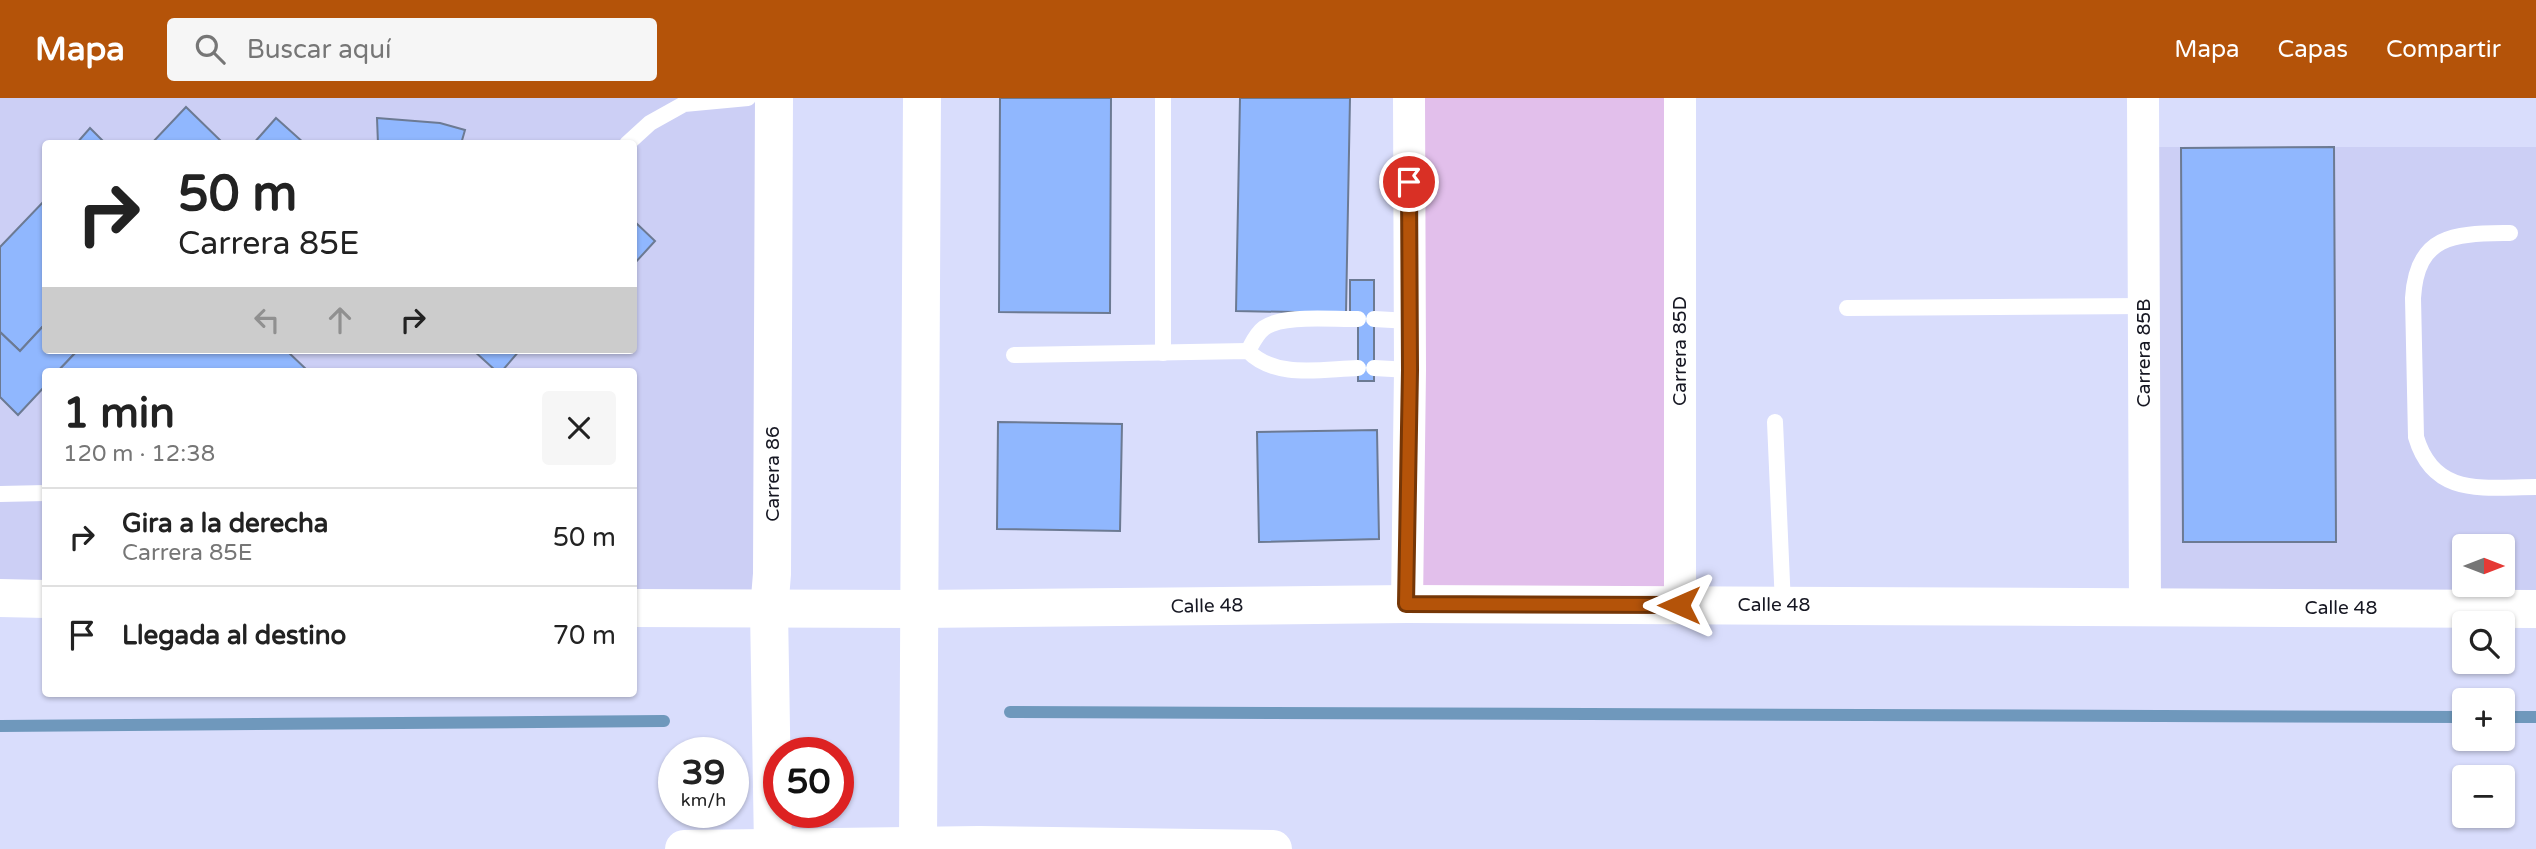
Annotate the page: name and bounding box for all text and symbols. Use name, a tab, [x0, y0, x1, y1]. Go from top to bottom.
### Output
search box	[167, 18, 657, 81]
text: Mapa	[35, 30, 125, 69]
icon: search	[191, 30, 229, 68]
text: Buscar aquí	[247, 34, 391, 65]
text: Mapa	[2174, 35, 2240, 64]
text: Capas	[2278, 35, 2348, 64]
text: Compartir	[2386, 35, 2501, 64]
pin	[1379, 152, 1439, 212]
icon: arrive	[1390, 163, 1428, 201]
text: 50 m	[178, 165, 297, 224]
icon: right	[63, 168, 154, 259]
text: Carrera 85E	[178, 225, 360, 263]
street label: Carrera 85D	[1669, 296, 1691, 406]
street label: Carrera 85B	[2133, 299, 2155, 407]
icon: left	[248, 301, 286, 339]
icon: ahead	[321, 301, 359, 339]
icon: right	[394, 301, 432, 339]
text: 1 min	[63, 388, 175, 439]
button: close	[542, 391, 616, 465]
street label: Carrera 86	[762, 426, 784, 522]
text: 120 m · 12:38	[63, 440, 215, 468]
text: Gira a la derecha	[122, 508, 328, 539]
icon: right	[63, 518, 101, 556]
text: 50 m	[553, 522, 616, 553]
north arrow	[2452, 534, 2515, 597]
map controls	[2452, 534, 2515, 828]
text: Carrera 85E	[122, 539, 252, 567]
position arrow	[1642, 568, 1716, 642]
street label: Calle 48	[1170, 594, 1244, 618]
street label: Calle 48	[1738, 594, 1811, 616]
street label: Calle 48	[2305, 597, 2378, 619]
button: search	[2452, 611, 2515, 674]
icon: arrive	[63, 616, 101, 654]
text: Llegada al destino	[122, 620, 346, 651]
text: 70 m	[553, 620, 616, 651]
button: +	[2452, 688, 2515, 751]
speed limit sign: 50	[763, 737, 854, 828]
text: 39	[682, 752, 725, 794]
button: −	[2452, 765, 2515, 828]
text: km/h	[681, 789, 726, 811]

